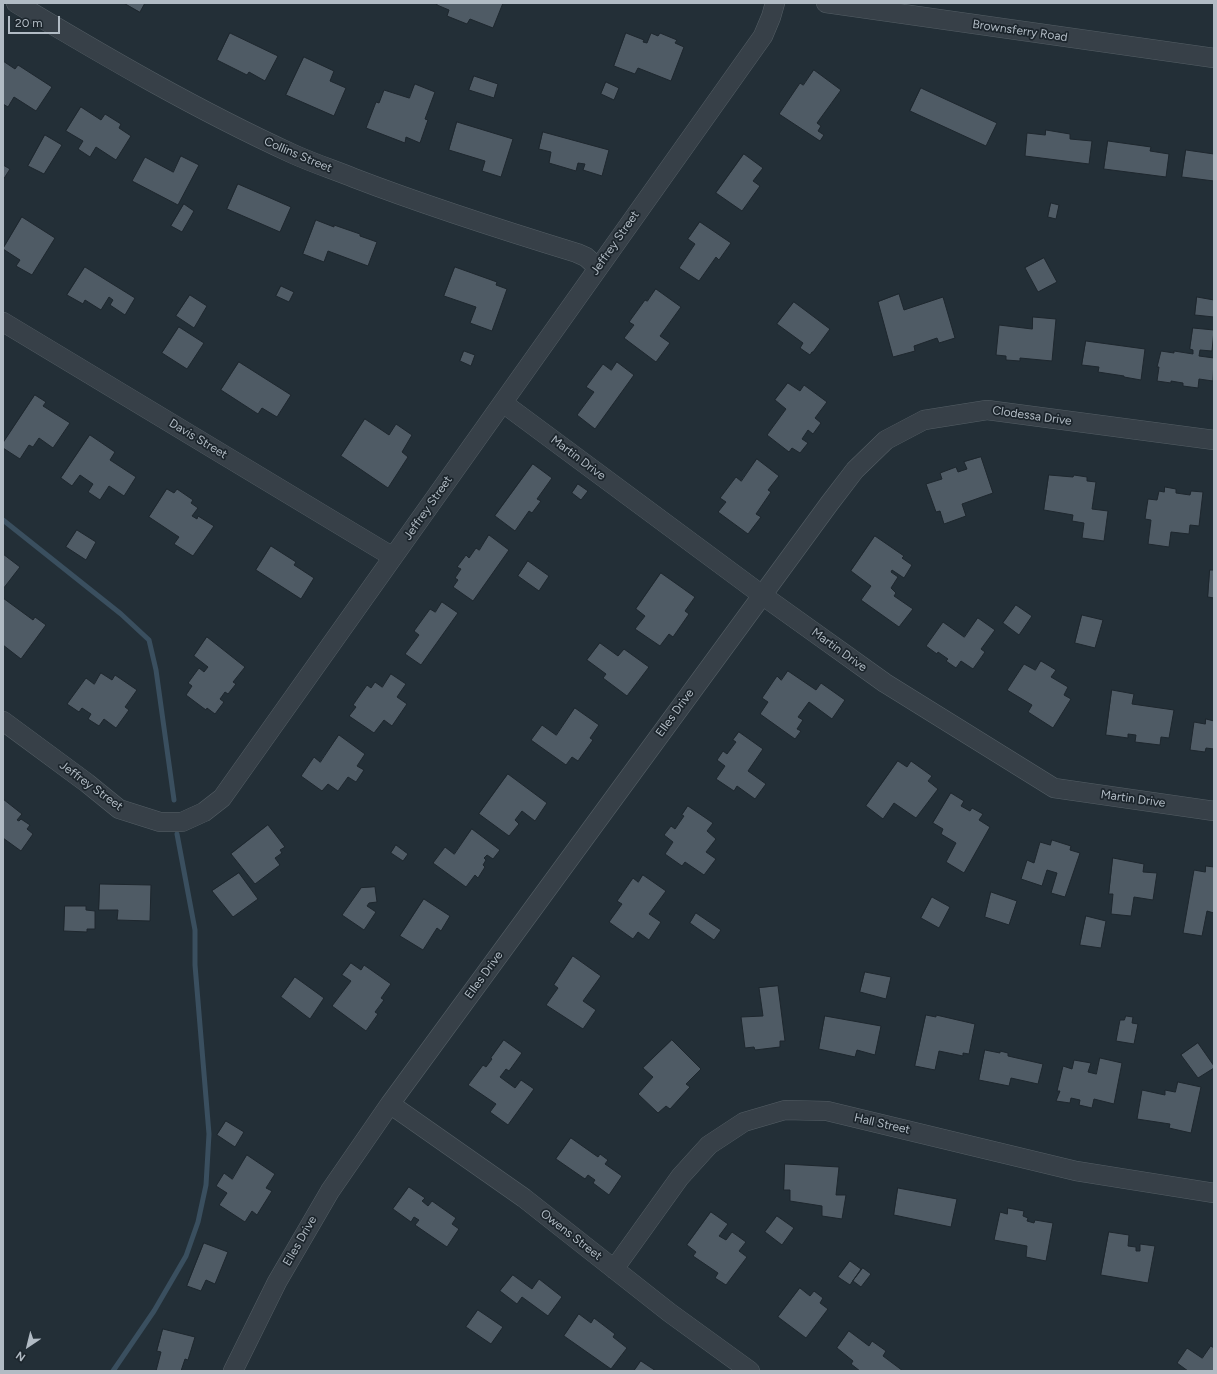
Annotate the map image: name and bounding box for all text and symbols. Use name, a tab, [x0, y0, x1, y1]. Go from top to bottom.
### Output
scale bar	[10, 8, 62, 34]
text: 20 m	[15, 16, 43, 30]
street label: Brownsferry Road	[972, 17, 1068, 45]
street label: Collins Street	[262, 134, 334, 176]
street label: Jeffrey Street	[588, 208, 642, 278]
street label: Clodessa Drive	[991, 403, 1073, 429]
street label: Davis Street	[166, 416, 230, 462]
street label: Martin Drive	[548, 433, 608, 483]
street label: Jeffrey Street	[401, 473, 455, 543]
street label: Martin Drive	[808, 625, 870, 675]
street label: Elles Drive	[653, 686, 697, 740]
street label: Jeffrey Street	[56, 758, 126, 814]
street label: Martin Drive	[1100, 787, 1166, 811]
street label: Elles Drive	[462, 948, 506, 1002]
street label: Hall Street	[853, 1111, 911, 1137]
street label: Owens Street	[537, 1207, 605, 1263]
street label: Elles Drive	[280, 1213, 320, 1269]
north arrow	[8, 1326, 48, 1366]
text: N	[14, 1348, 28, 1364]

